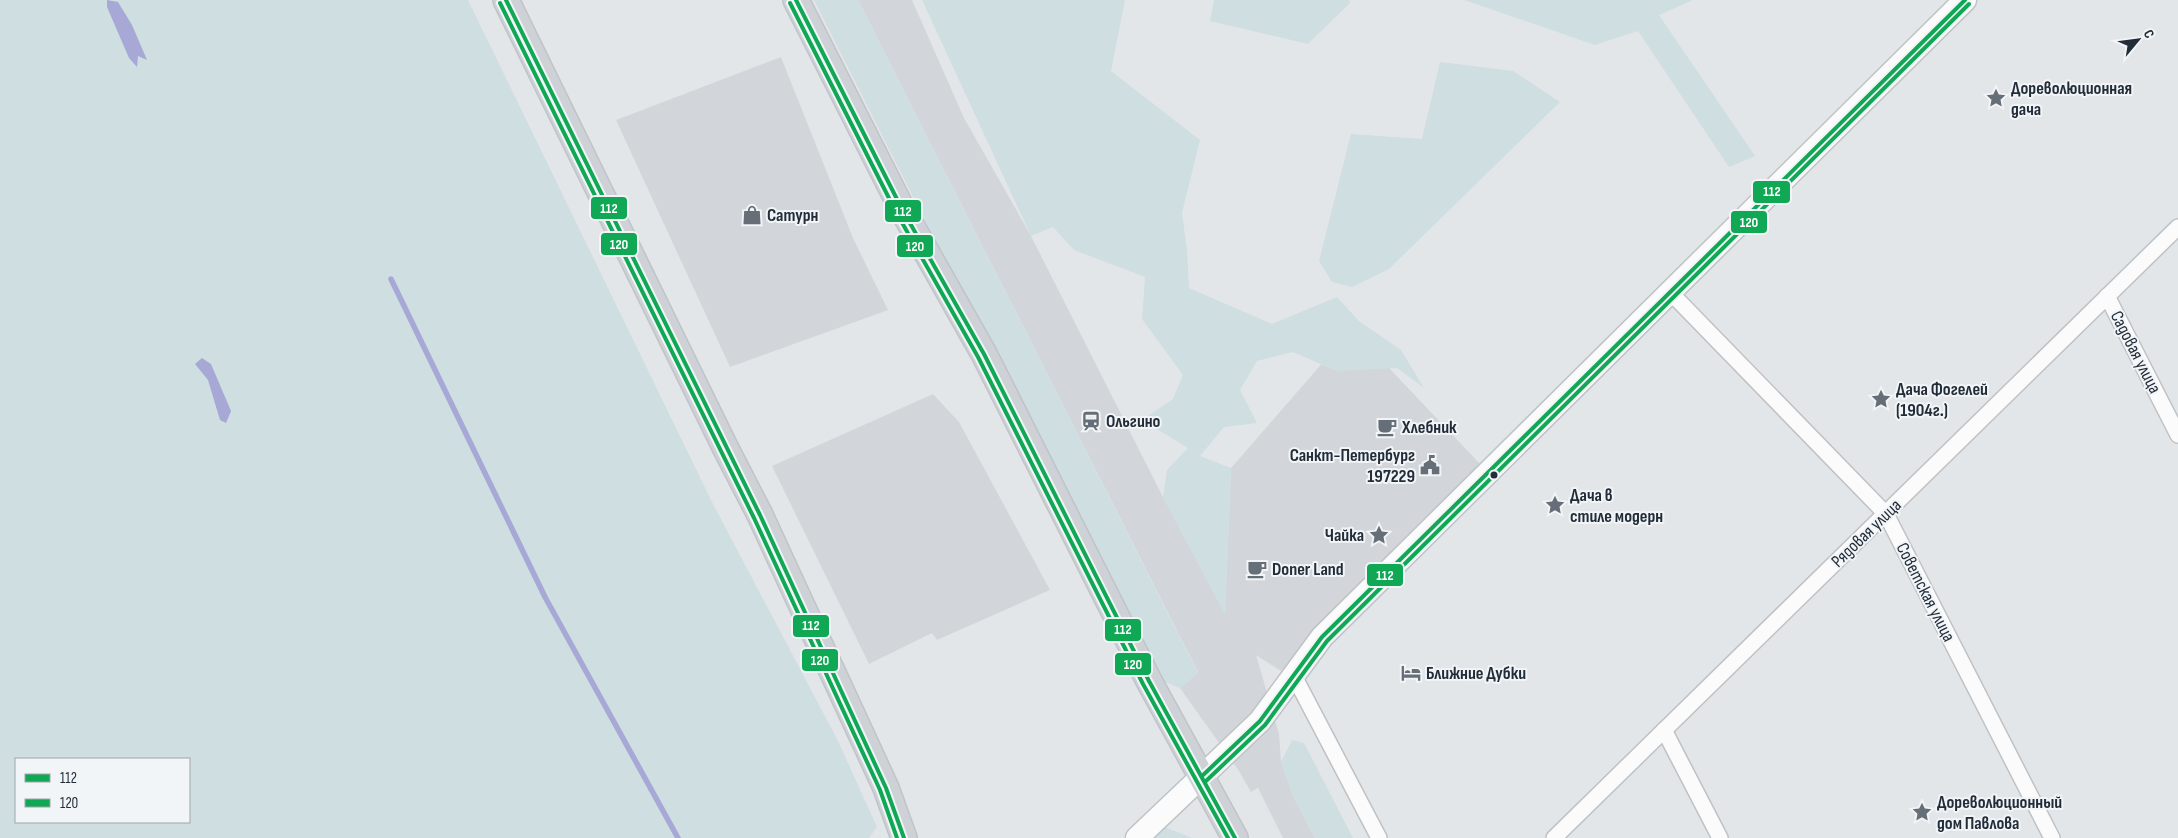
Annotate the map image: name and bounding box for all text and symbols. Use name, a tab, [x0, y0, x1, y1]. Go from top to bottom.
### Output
north arrow	[2113, 15, 2163, 65]
text: С	[2140, 27, 2158, 41]
place label: Дореволюционная дача	[2011, 78, 2132, 120]
place icon: Дореволюционная дача	[1985, 87, 2007, 109]
line badge: 112	[1752, 180, 1791, 204]
text: 112	[1763, 183, 1781, 200]
line badge: 112	[590, 196, 628, 220]
line badge: 112	[884, 199, 922, 223]
text: 112	[600, 200, 618, 217]
text: 112	[894, 203, 912, 220]
shop icon: Сатурн	[741, 204, 763, 226]
place label: Сатурн	[767, 205, 819, 226]
line badge: 120	[1730, 210, 1768, 234]
text: 120	[1740, 214, 1759, 231]
line badge: 120	[600, 232, 638, 256]
line badge: 120	[896, 234, 934, 258]
text: 120	[610, 236, 629, 253]
text: 120	[906, 238, 925, 255]
street label: Садовая улица	[2106, 307, 2165, 397]
place label: Дача Фогелей (1904г.)	[1896, 379, 1988, 421]
place icon: Дача Фогелей (1904г.)	[1870, 388, 1892, 410]
station icon: Ольгино	[1080, 410, 1102, 432]
place label: Ольгино	[1106, 411, 1161, 432]
cafe icon: Хлебник	[1376, 416, 1398, 438]
place label: Хлебник	[1401, 417, 1457, 438]
place label: Санкт-Петербург 197229	[1290, 445, 1415, 487]
public building icon: Санкт-Петербург 197229	[1419, 454, 1441, 476]
unlabelled marker	[1489, 470, 1499, 480]
place label: Дача в стиле модерн	[1570, 485, 1663, 527]
place icon: Дача в стиле модерн	[1544, 494, 1566, 516]
street label: Рядовая улица	[1827, 495, 1906, 572]
place icon: Чайка	[1368, 524, 1390, 546]
place label: Чайка	[1325, 525, 1364, 546]
street label: Советская улица	[1892, 539, 1960, 645]
cafe icon: Doner Land	[1246, 558, 1268, 580]
place label: Doner Land	[1272, 559, 1344, 580]
line badge: 112	[1366, 563, 1404, 587]
text: 112	[1376, 567, 1394, 584]
line badge: 112	[792, 614, 830, 638]
text: 112	[802, 617, 820, 634]
line badge: 112	[1104, 618, 1142, 642]
text: 112	[1114, 621, 1132, 638]
line badge: 120	[801, 648, 839, 672]
text: 120	[811, 652, 830, 669]
line badge: 120	[1114, 652, 1152, 676]
text: 120	[1124, 656, 1143, 673]
hotel icon: Ближние Дубки	[1400, 662, 1422, 684]
place label: Ближние Дубки	[1426, 663, 1526, 684]
legend	[15, 758, 190, 823]
text: 112	[60, 769, 77, 788]
place label: Дореволюционный дом Павлова	[1937, 792, 2062, 834]
text: 120	[60, 794, 78, 813]
place icon: Дореволюционный дом Павлова	[1911, 801, 1933, 823]

